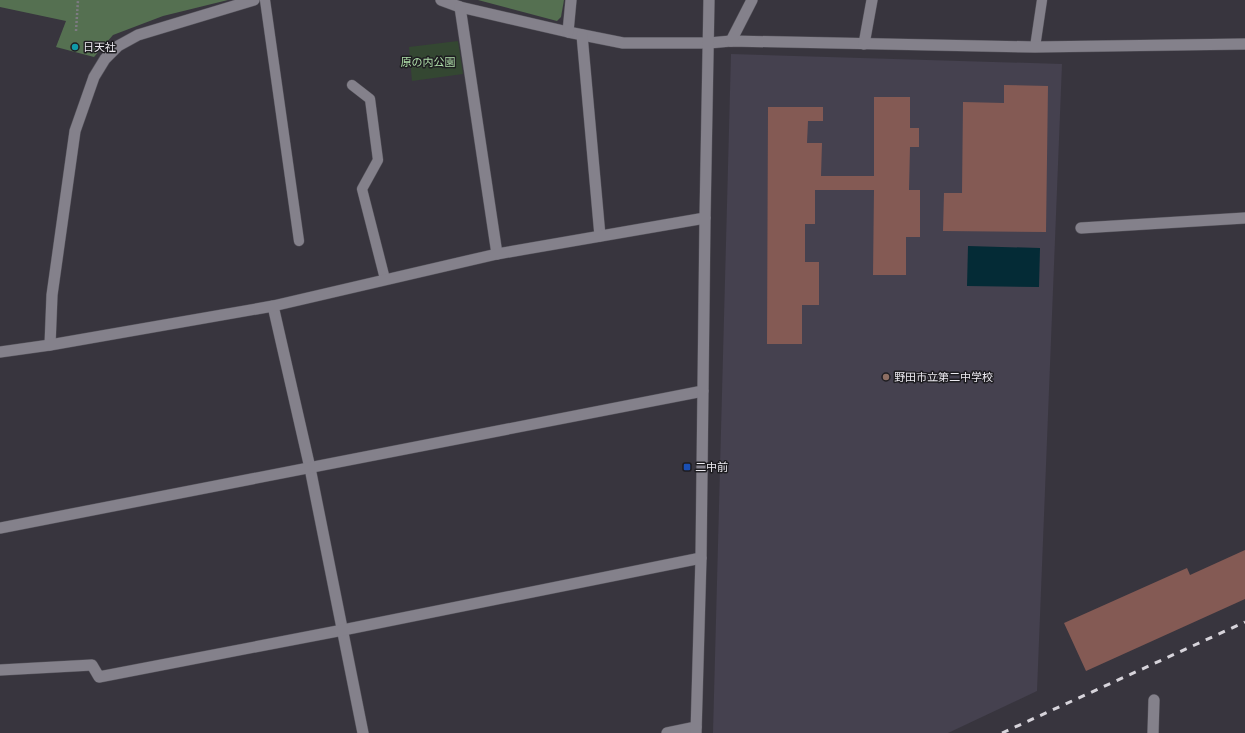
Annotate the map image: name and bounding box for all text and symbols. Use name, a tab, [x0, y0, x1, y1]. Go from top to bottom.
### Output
place label: 日天社	[83, 41, 116, 54]
marker: 日天社	[70, 42, 80, 52]
park label: 原の内公園	[401, 56, 456, 69]
place label: 野田市立第二中学校	[894, 371, 993, 384]
marker: 野田市立第二中学校	[881, 372, 891, 382]
place label: 二中前	[695, 461, 728, 474]
marker: 二中前	[682, 462, 692, 472]

